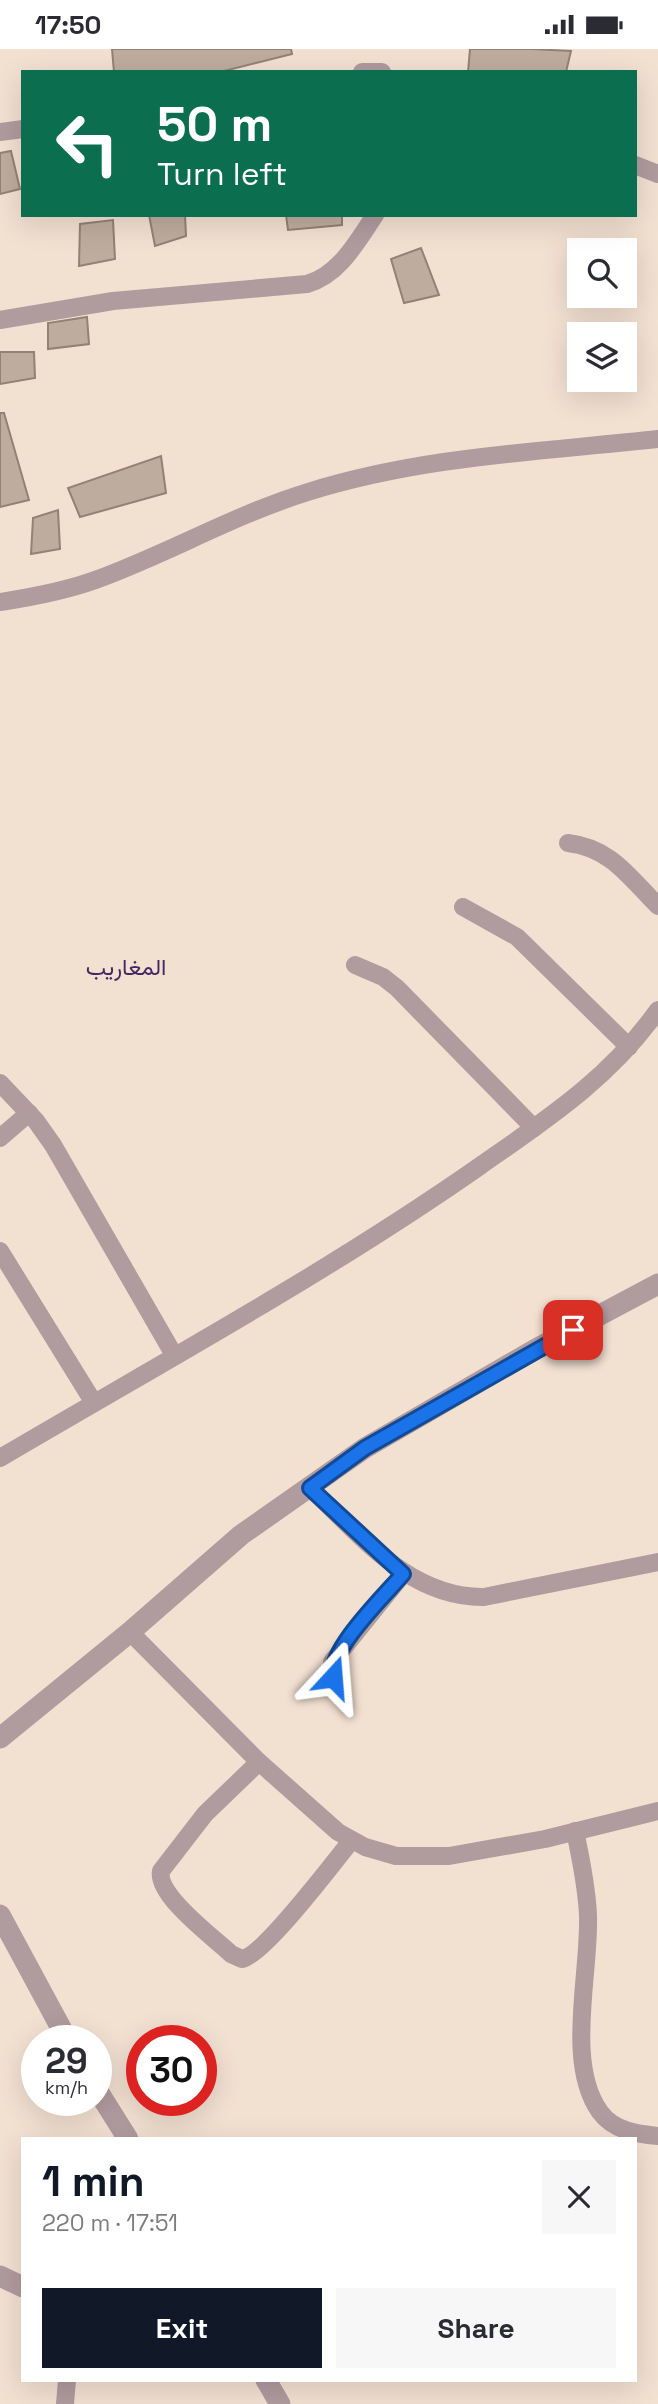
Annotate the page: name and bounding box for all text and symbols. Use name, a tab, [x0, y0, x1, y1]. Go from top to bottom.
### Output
text: 17:50	[35, 8, 101, 42]
text: 50 m	[157, 93, 272, 155]
icon: left	[42, 98, 133, 189]
text: Turn left	[157, 154, 287, 194]
map controls	[567, 238, 637, 392]
button: search	[567, 238, 637, 308]
button: layers	[567, 322, 637, 392]
district label: المغاريب	[86, 952, 166, 982]
pin	[543, 1300, 603, 1360]
icon: arrive	[554, 1311, 592, 1349]
position arrow	[296, 1640, 370, 1714]
speed limit sign: 30	[126, 2025, 217, 2116]
text: 29	[45, 2039, 88, 2083]
text: km/h	[45, 2076, 88, 2099]
text: 1 min	[42, 2155, 145, 2208]
button: close	[542, 2160, 616, 2234]
text: 220 m · 17:51	[42, 2208, 178, 2238]
button: Exit	[42, 2288, 322, 2368]
button: Share	[336, 2288, 616, 2368]

